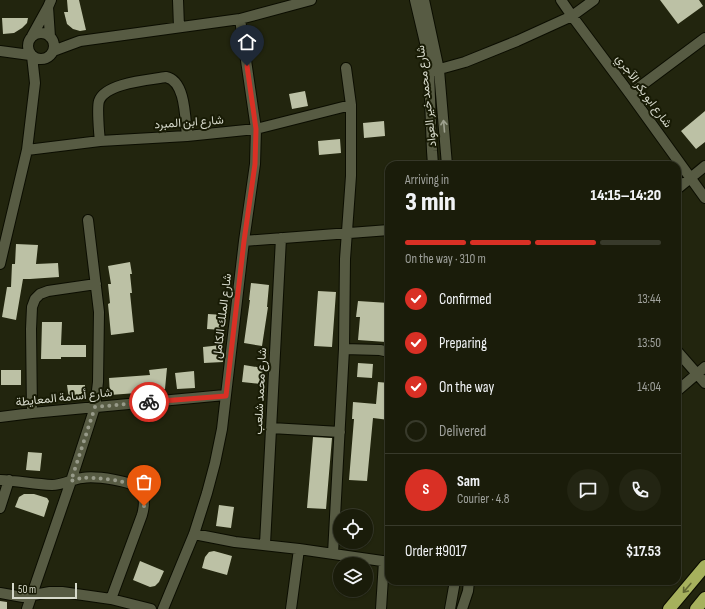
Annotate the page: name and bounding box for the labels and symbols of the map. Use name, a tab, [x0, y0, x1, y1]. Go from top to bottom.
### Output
pin	[230, 25, 264, 66]
street label: شارع محمد خير العواد	[413, 44, 441, 148]
street label: شارع ابو بكر الآجري	[610, 52, 675, 132]
street label: شارع ابن المبرد	[154, 113, 224, 133]
one-way arrow	[440, 120, 447, 133]
street label: شارع الملك الكامل	[210, 273, 236, 360]
street label: شارع محمد شلعب	[251, 347, 271, 435]
courier	[129, 382, 169, 422]
street label: شارع أسامة المعايطة	[15, 385, 113, 411]
pin	[127, 465, 161, 506]
scale bar	[12, 581, 77, 600]
one-way arrow	[683, 582, 692, 593]

